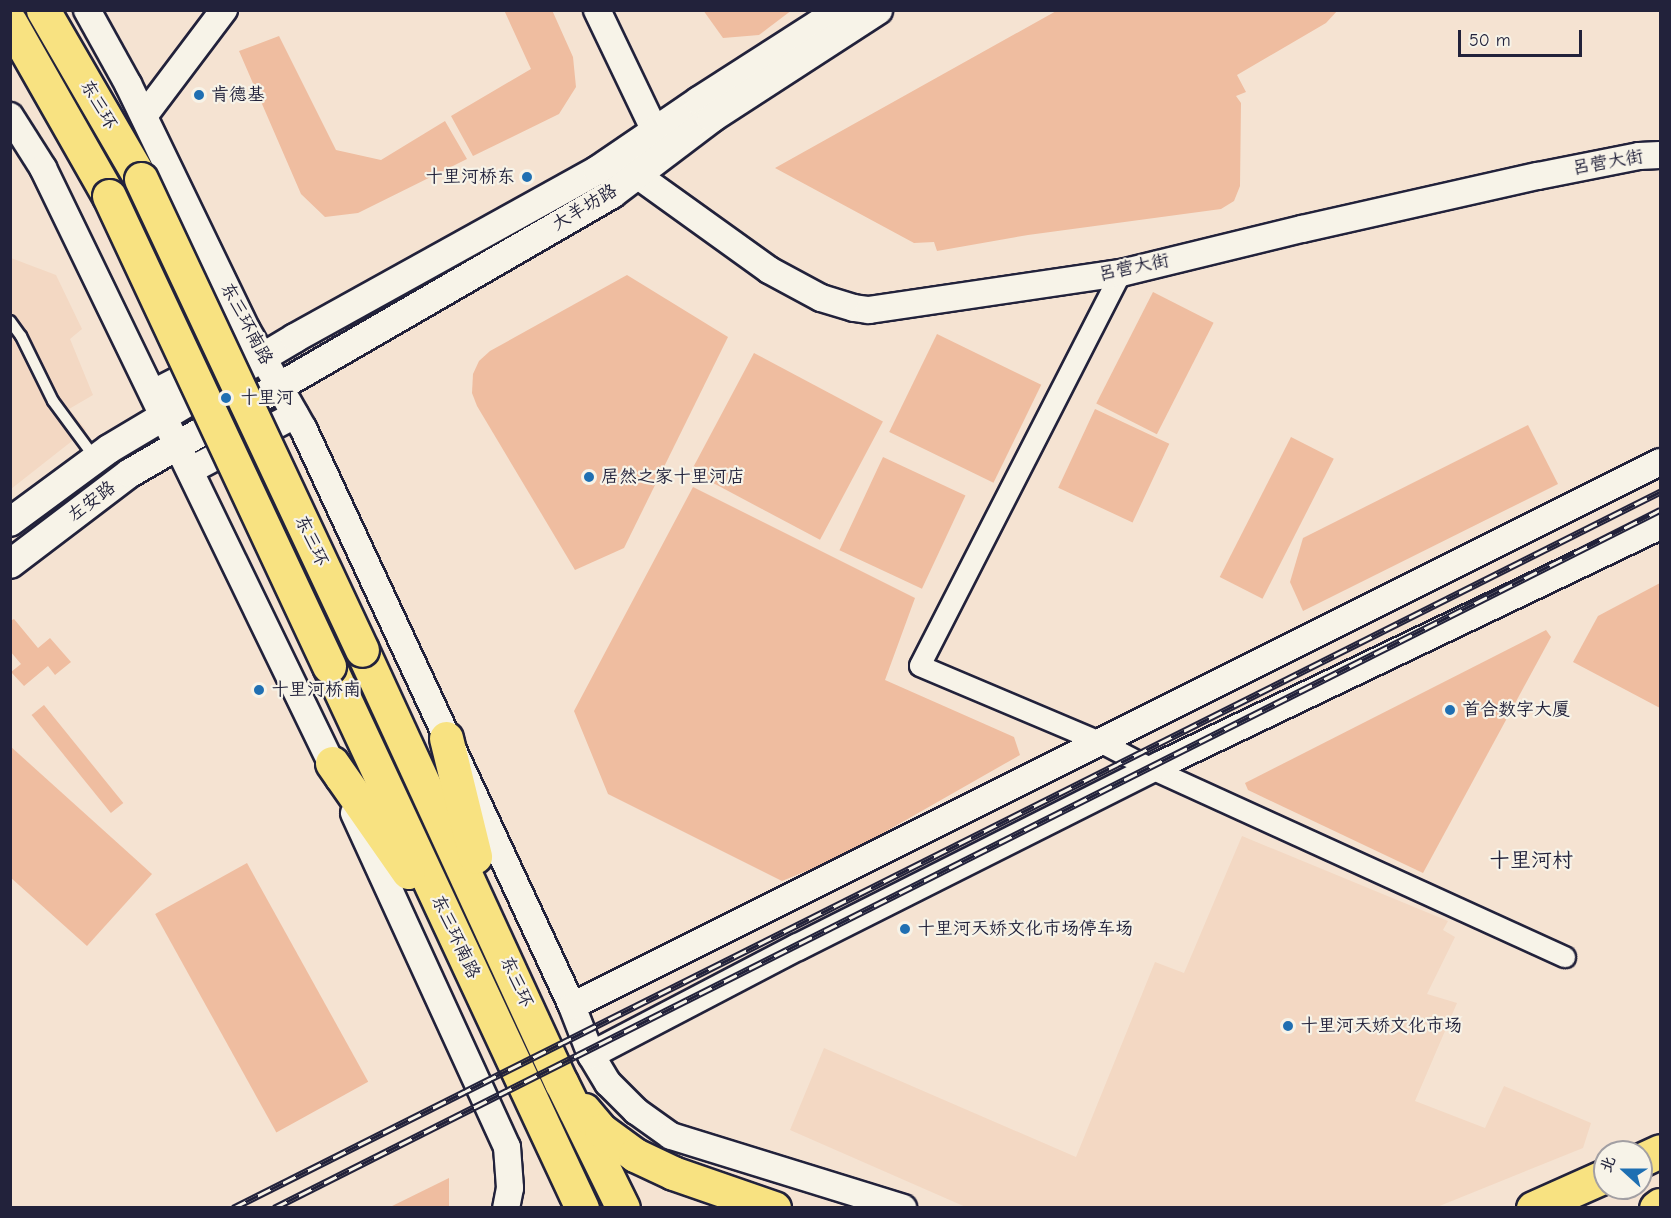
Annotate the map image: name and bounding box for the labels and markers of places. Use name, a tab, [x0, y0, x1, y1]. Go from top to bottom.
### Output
place label: 肯德基	[211, 84, 265, 106]
marker: 肯德基	[192, 88, 206, 102]
place label: 十里河桥东	[425, 166, 515, 188]
marker: 十里河桥东	[520, 170, 534, 184]
place label: 十里河	[240, 387, 294, 409]
marker: 十里河	[217, 389, 235, 407]
place label: 居然之家十里河店	[601, 466, 745, 488]
marker: 居然之家十里河店	[582, 470, 596, 484]
place label: 十里河桥南	[271, 679, 361, 701]
marker: 十里河桥南	[252, 683, 266, 697]
place label: 首合数字大厦	[1462, 699, 1570, 721]
marker: 首合数字大厦	[1443, 703, 1457, 717]
place label: 十里河天娇文化市场停车场	[917, 918, 1133, 940]
marker: 十里河天娇文化市场停车场	[898, 922, 912, 936]
place label: 十里河天娇文化市场	[1300, 1015, 1462, 1037]
marker: 十里河天娇文化市场	[1281, 1019, 1295, 1033]

